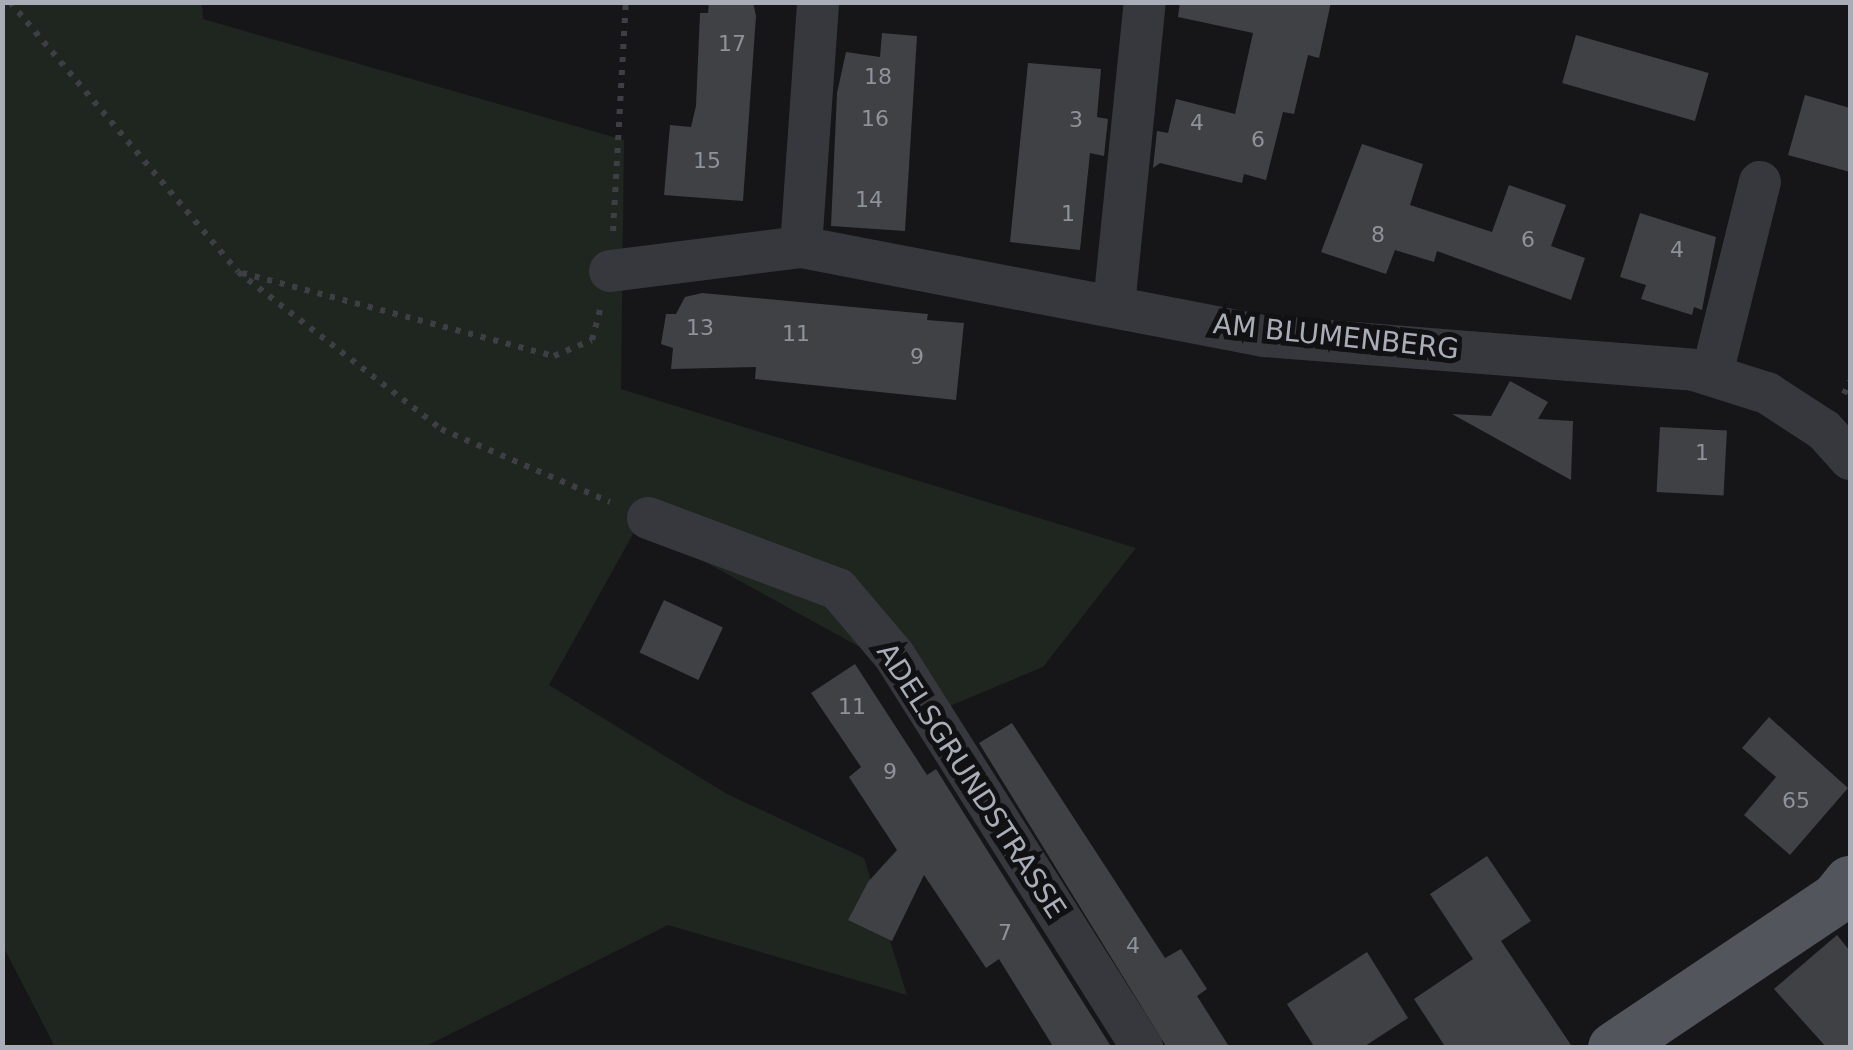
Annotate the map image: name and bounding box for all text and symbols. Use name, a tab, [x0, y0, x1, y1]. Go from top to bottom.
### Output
house number: 17	[718, 31, 746, 57]
house number: 18	[864, 64, 892, 90]
house number: 16	[861, 106, 889, 132]
house number: 3	[1069, 107, 1083, 133]
house number: 4	[1190, 110, 1204, 136]
house number: 6	[1251, 127, 1265, 153]
house number: 15	[693, 148, 721, 174]
house number: 14	[855, 187, 883, 213]
house number: 1	[1061, 201, 1075, 227]
house number: 8	[1371, 222, 1385, 248]
house number: 6	[1521, 227, 1535, 253]
house number: 4	[1670, 237, 1684, 263]
street label: AM BLUMENBERG	[1211, 307, 1461, 367]
house number: 13	[686, 315, 714, 341]
house number: 11	[782, 321, 810, 347]
house number: 9	[910, 344, 924, 370]
house number: 1	[1695, 440, 1709, 466]
street label: ADELSGRUNDSTRASSE	[869, 637, 1073, 925]
house number: 11	[838, 694, 866, 720]
house number: 9	[883, 759, 897, 785]
house number: 65	[1782, 788, 1810, 814]
house number: 7	[998, 920, 1012, 946]
house number: 4	[1126, 933, 1140, 959]

